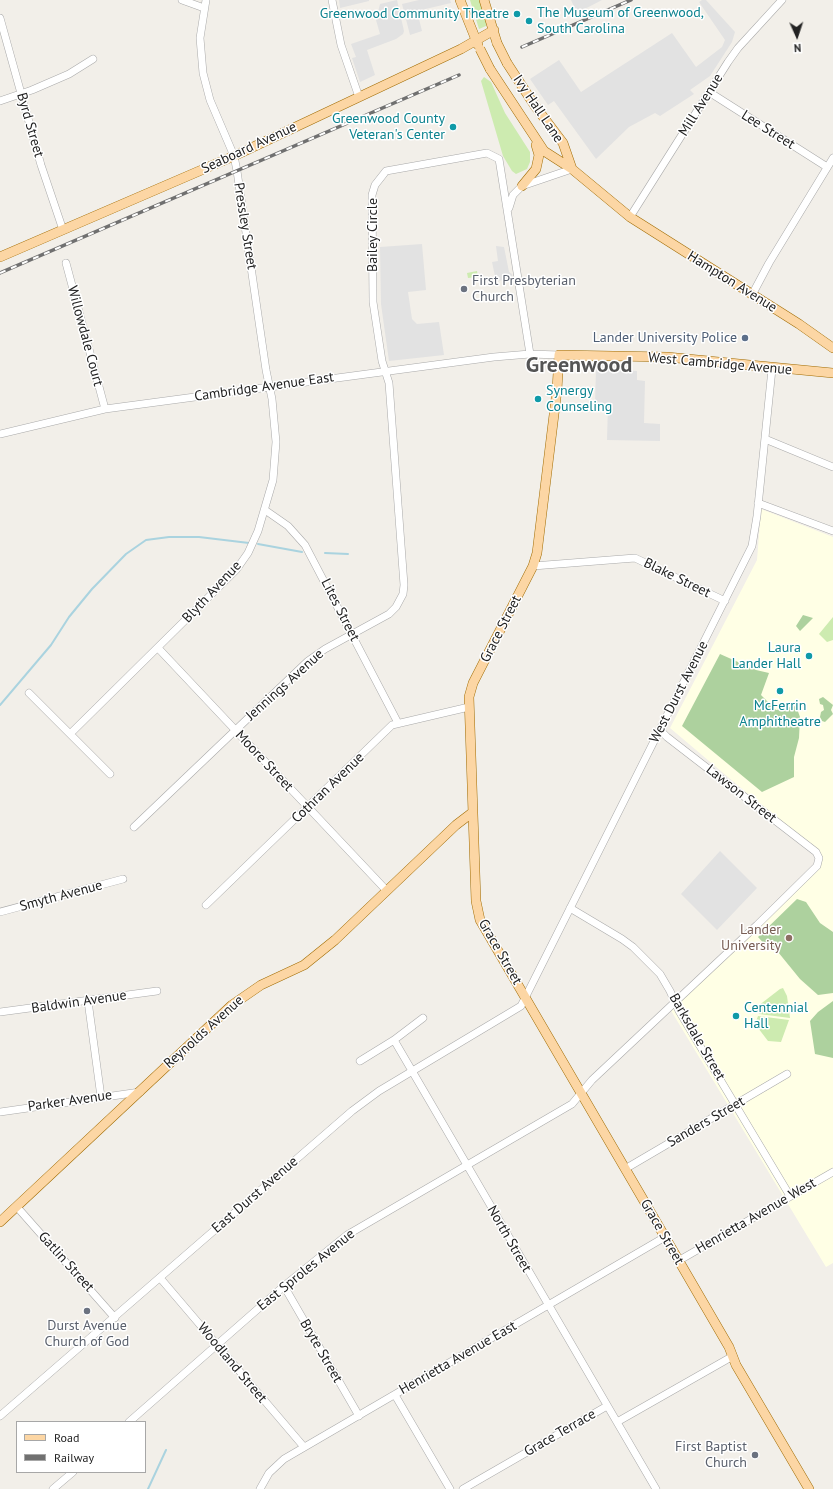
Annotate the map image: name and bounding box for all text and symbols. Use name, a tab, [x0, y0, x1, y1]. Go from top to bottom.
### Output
place label: The Museum of Greenwood, South Carolina	[537, 5, 704, 38]
place label: Greenwood Community Theatre	[320, 6, 509, 22]
marker: Greenwood Community Theatre	[512, 9, 522, 19]
marker: The Museum of Greenwood, South Carolina	[524, 16, 534, 26]
north arrow	[777, 16, 817, 56]
text: N	[794, 41, 802, 55]
street label: Mill Avenue	[675, 71, 727, 139]
street label: Ivy Hall Lane	[509, 72, 567, 146]
street label: Byrd Street	[13, 91, 47, 159]
street label: Lee Street	[738, 107, 798, 153]
place label: Greenwood County Veteran's Center	[332, 111, 445, 144]
street label: Seaboard Avenue	[199, 119, 299, 177]
marker: Greenwood County Veteran's Center	[448, 122, 458, 132]
street label: Pressley Street	[230, 181, 260, 271]
street label: Bailey Circle	[365, 198, 381, 272]
street label: Hampton Avenue	[684, 248, 780, 316]
place label: First Presbyterian Church	[472, 273, 576, 306]
street label: Willowdale Court	[64, 284, 106, 388]
marker: First Presbyterian Church	[459, 284, 469, 294]
place label: Lander University Police	[593, 330, 737, 346]
marker: Lander University Police	[740, 333, 750, 343]
street label: West Cambridge Avenue	[647, 349, 793, 379]
district label: Greenwood	[526, 353, 632, 379]
street label: Cambridge Avenue East	[193, 369, 335, 405]
place label: Synergy Counseling	[546, 383, 612, 416]
marker: Synergy Counseling	[533, 394, 543, 404]
street label: Blake Street	[641, 555, 713, 601]
street label: Blyth Avenue	[179, 558, 245, 626]
street label: Lites Street	[317, 576, 363, 644]
street label: Grace Street	[477, 593, 525, 665]
street label: West Durst Avenue	[646, 638, 712, 746]
place label: Laura Lander Hall	[732, 640, 801, 672]
street label: Jennings Avenue	[243, 646, 327, 724]
marker: Laura Lander Hall	[804, 651, 814, 661]
marker: McFerrin Amphitheatre	[775, 686, 785, 696]
place label: McFerrin Amphitheatre	[739, 698, 821, 730]
street label: Moore Street	[231, 727, 297, 795]
street label: Cothran Avenue	[288, 749, 368, 827]
street label: Lawson Street	[702, 761, 780, 827]
street label: Smyth Avenue	[18, 877, 104, 915]
street label: Grace Street	[475, 916, 525, 988]
place label: Lander University	[721, 922, 781, 954]
marker: Lander University	[784, 933, 794, 943]
street label: Baldwin Avenue	[30, 987, 128, 1017]
street label: Barksdale Street	[665, 991, 729, 1083]
street label: Reynolds Avenue	[161, 992, 247, 1072]
place label: Centennial Hall	[744, 1000, 808, 1032]
marker: Centennial Hall	[731, 1011, 741, 1021]
street label: Parker Avenue	[27, 1087, 113, 1115]
street label: Sanders Street	[664, 1093, 748, 1151]
street label: East Durst Avenue	[209, 1153, 301, 1237]
street label: Henrietta Avenue West	[693, 1175, 819, 1257]
street label: Grace Street	[637, 1196, 687, 1268]
street label: North Street	[483, 1203, 535, 1275]
street label: East Sproles Avenue	[254, 1226, 358, 1314]
street label: Gatlin Street	[35, 1228, 97, 1296]
marker: Durst Avenue Church of God	[82, 1306, 92, 1316]
street label: Bryte Street	[296, 1316, 346, 1386]
place label: Durst Avenue Church of God	[45, 1318, 129, 1350]
street label: Henrietta Avenue East	[396, 1318, 520, 1398]
street label: Woodland Street	[194, 1320, 270, 1406]
street label: Grace Terrace	[521, 1406, 599, 1460]
legend	[16, 1421, 146, 1473]
text: Road	[54, 1430, 79, 1445]
place label: First Baptist Church	[675, 1439, 747, 1472]
text: Railway	[54, 1450, 94, 1465]
marker: First Baptist Church	[750, 1450, 760, 1460]

